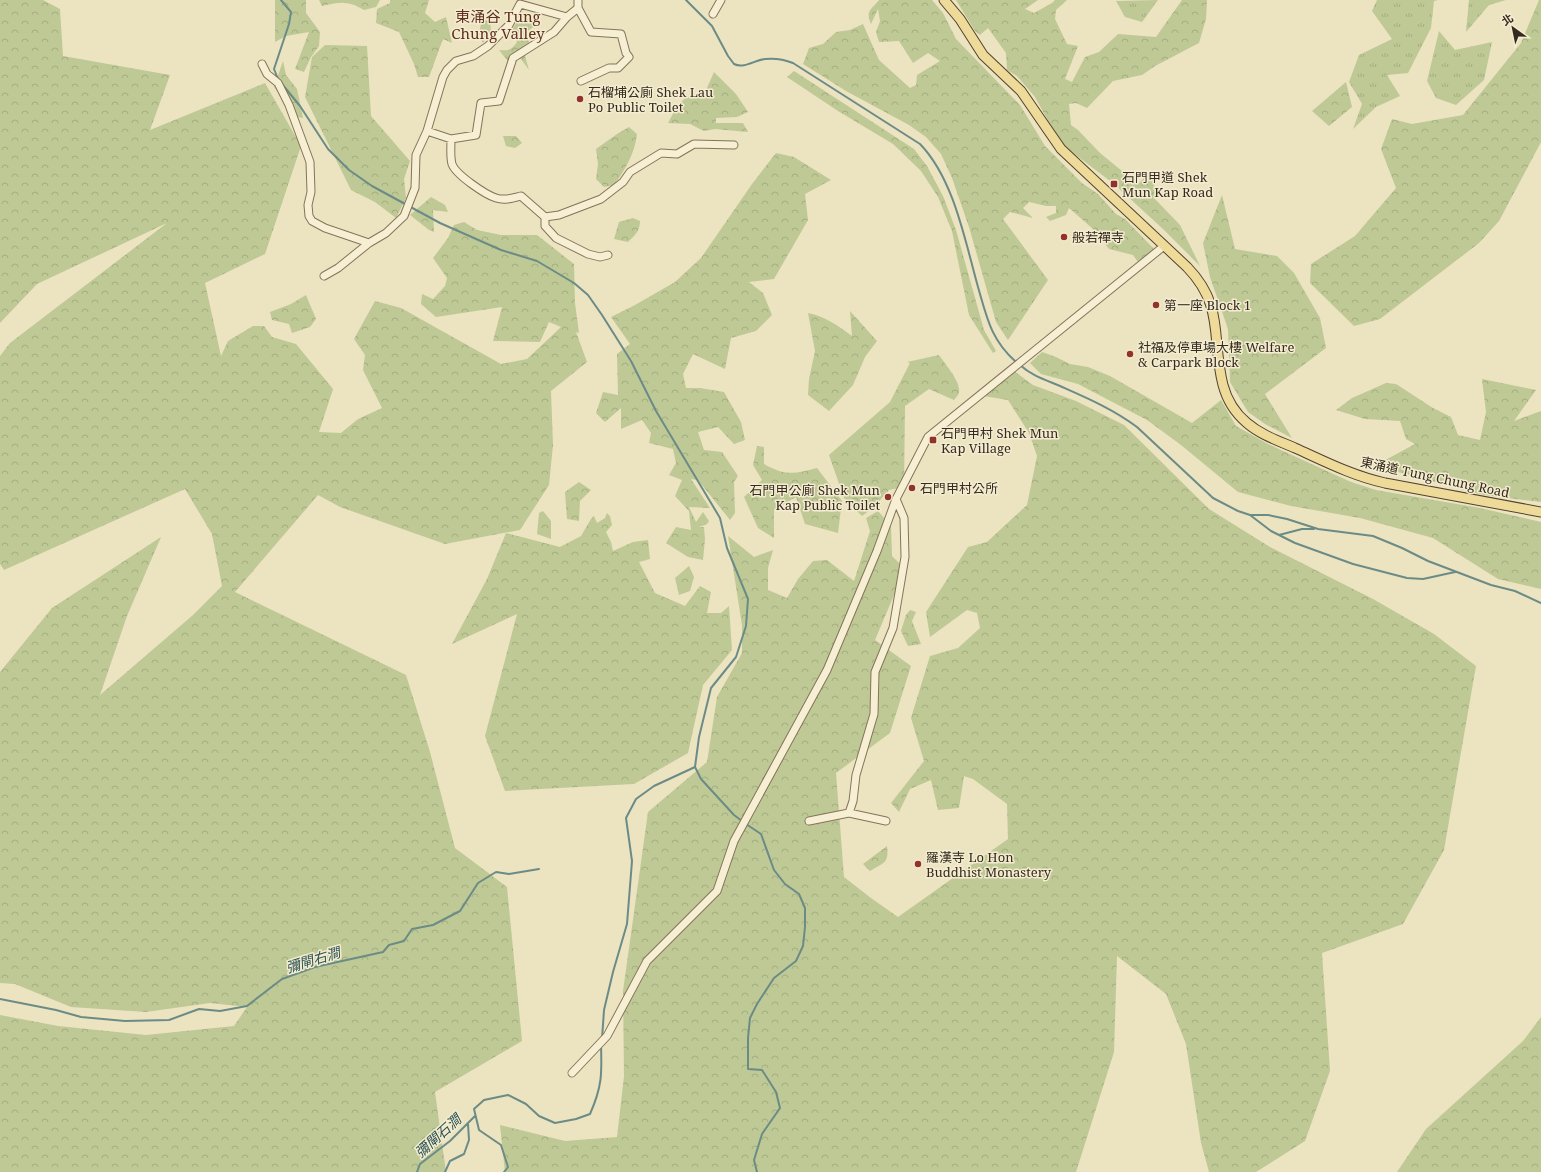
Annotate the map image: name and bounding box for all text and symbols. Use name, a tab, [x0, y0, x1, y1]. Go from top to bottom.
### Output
district label: 東涌谷 Tung Chung Valley	[451, 6, 545, 43]
north arrow	[1493, 8, 1533, 48]
text: 北	[1499, 10, 1516, 28]
place label: 石榴埔公廁 Shek Lau Po Public Toilet	[588, 83, 713, 116]
marker: 石榴埔公廁 Shek Lau Po Public Toilet	[575, 94, 585, 104]
place label: 石門甲道 Shek Mun Kap Road	[1122, 168, 1213, 201]
marker: 石門甲道 Shek Mun Kap Road	[1109, 179, 1119, 189]
place label: 般若禪寺	[1072, 228, 1124, 246]
marker: 般若禪寺	[1059, 232, 1069, 242]
place label: 第一座 Block 1	[1164, 296, 1251, 314]
marker: 第一座 Block 1	[1151, 300, 1161, 310]
place label: 社福及停車場大樓 Welfare & Carpark Block	[1138, 338, 1294, 371]
marker: 社福及停車場大樓 Welfare & Carpark Block	[1125, 349, 1135, 359]
place label: 石門甲村 Shek Mun Kap Village	[941, 424, 1059, 457]
marker: 石門甲村 Shek Mun Kap Village	[928, 435, 938, 445]
street label: 東涌道 Tung Chung Road	[1359, 452, 1511, 502]
place label: 石門甲村公所	[920, 479, 998, 497]
place label: 石門甲公廁 Shek Mun Kap Public Toilet	[750, 481, 881, 514]
marker: 石門甲村公所	[907, 483, 917, 493]
marker: 石門甲公廁 Shek Mun Kap Public Toilet	[883, 492, 893, 502]
place label: 羅漢寺 Lo Hon Buddhist Monastery	[926, 848, 1052, 881]
marker: 羅漢寺 Lo Hon Buddhist Monastery	[913, 859, 923, 869]
water label: 彌閘右澗	[283, 942, 344, 977]
water label: 彌閘石澗	[411, 1108, 466, 1161]

